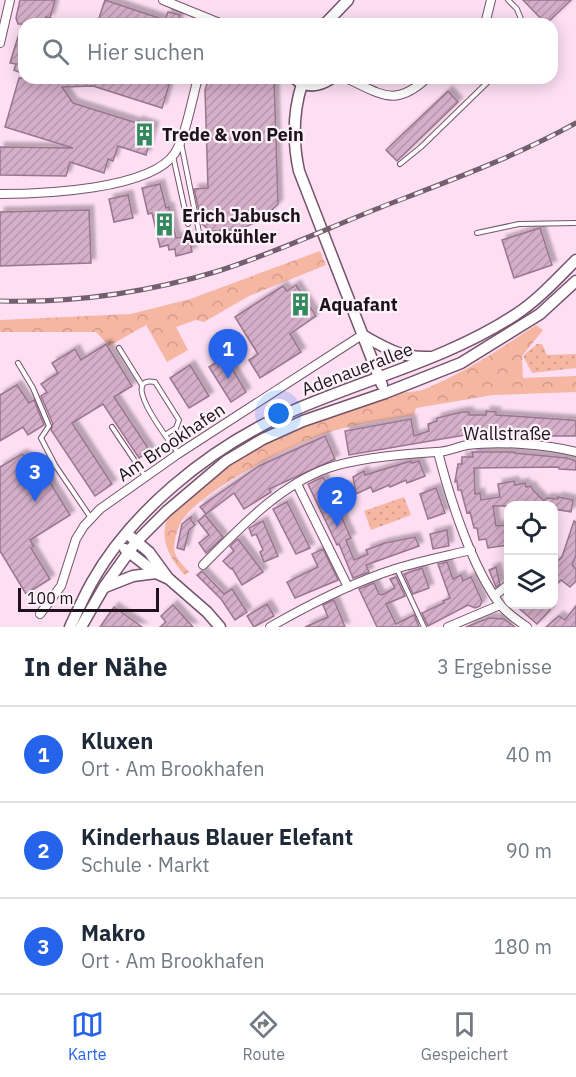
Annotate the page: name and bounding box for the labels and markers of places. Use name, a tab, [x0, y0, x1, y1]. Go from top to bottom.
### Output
building icon: Trede & von Pein	[131, 121, 157, 147]
place label: Trede & von Pein	[162, 123, 304, 146]
place label: Erich Jabusch Autokühler	[182, 204, 301, 248]
building icon: Erich Jabusch Autokühler	[151, 212, 177, 238]
building icon: Aquafant	[288, 291, 314, 317]
place label: Aquafant	[319, 293, 398, 316]
pin: 1	[208, 330, 248, 379]
pin: 3	[15, 452, 54, 502]
pin: 2	[318, 478, 356, 527]

